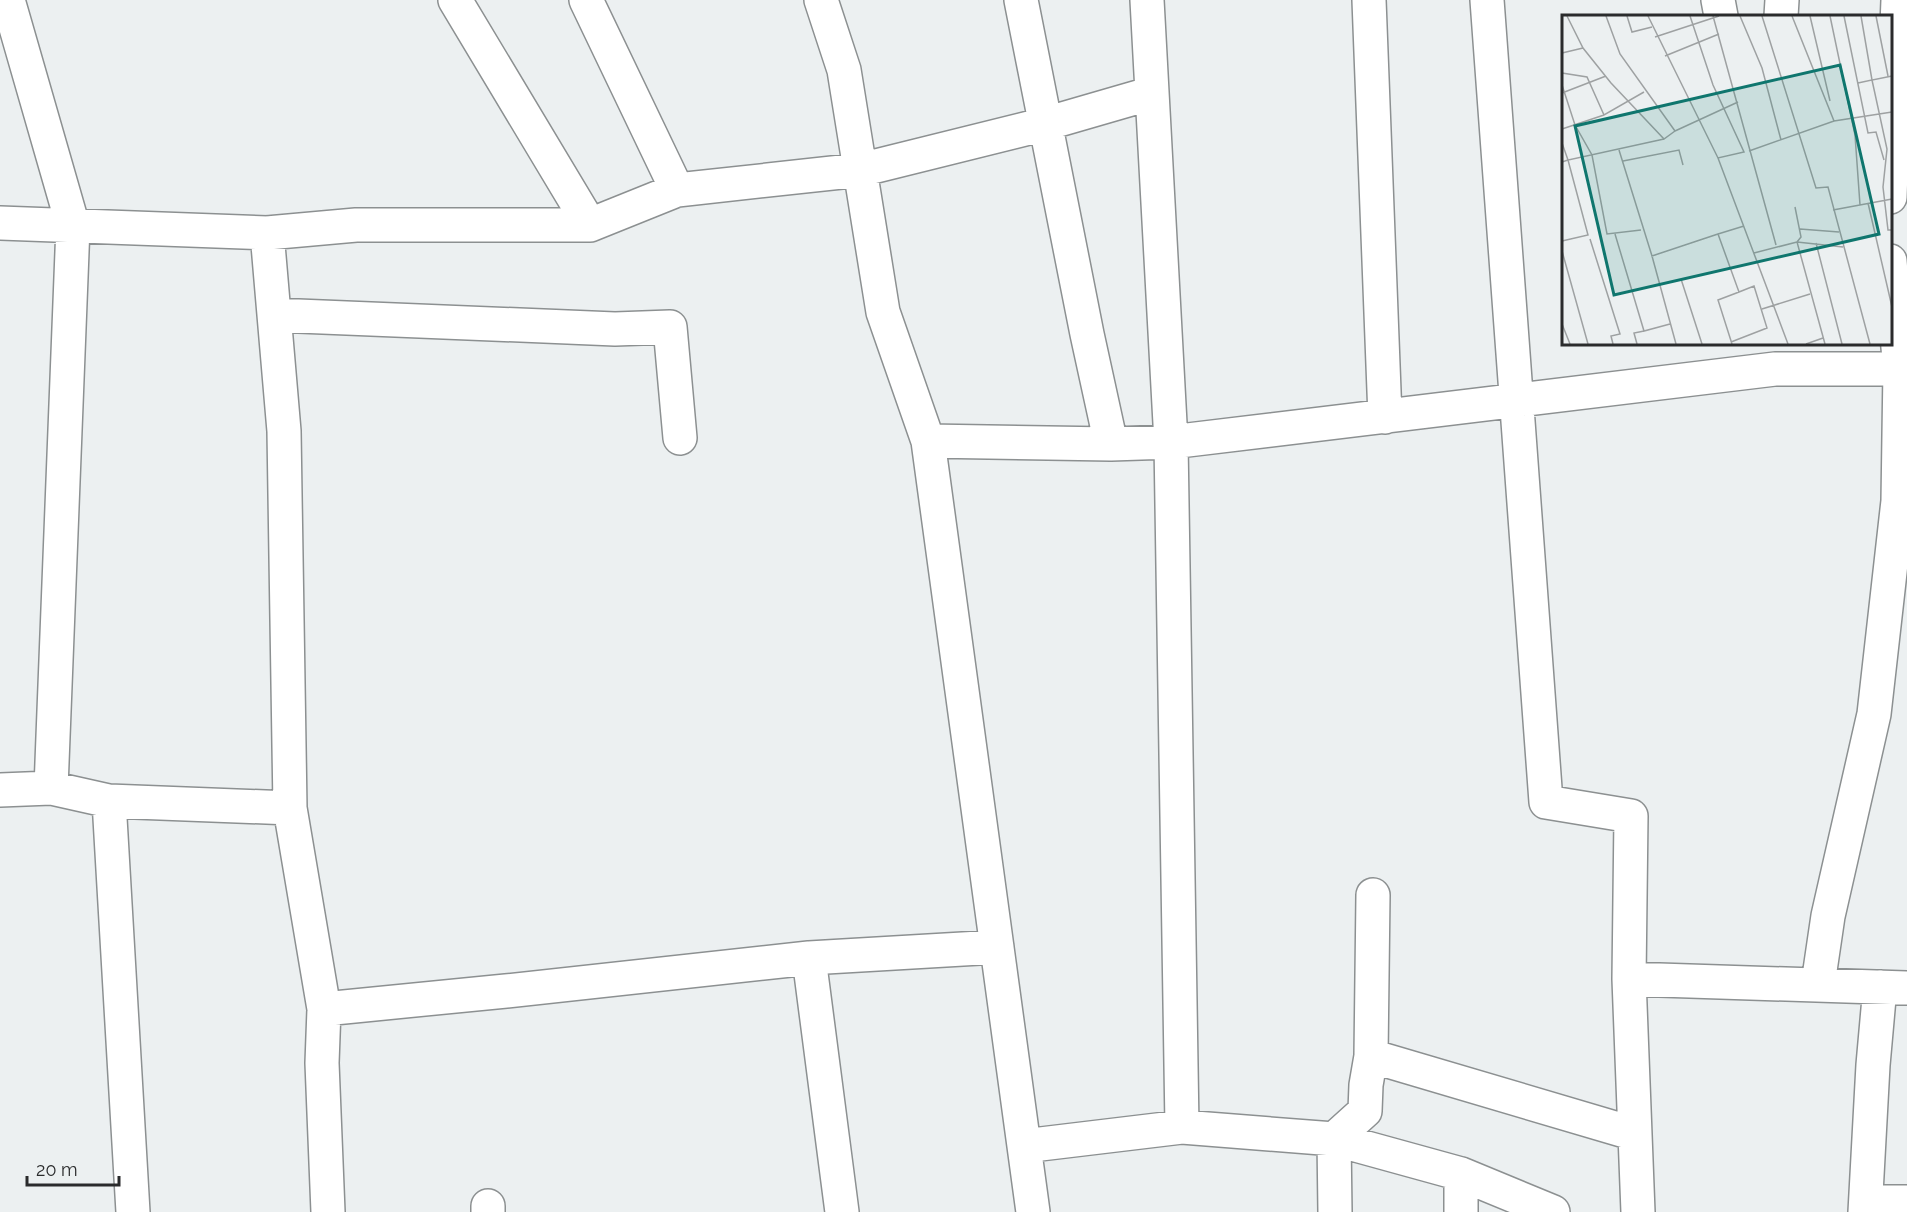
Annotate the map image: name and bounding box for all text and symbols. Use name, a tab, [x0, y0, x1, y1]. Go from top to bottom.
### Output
inset map	[1562, 15, 1892, 345]
scale bar	[27, 1149, 118, 1187]
text: 20 m	[36, 1159, 78, 1180]

